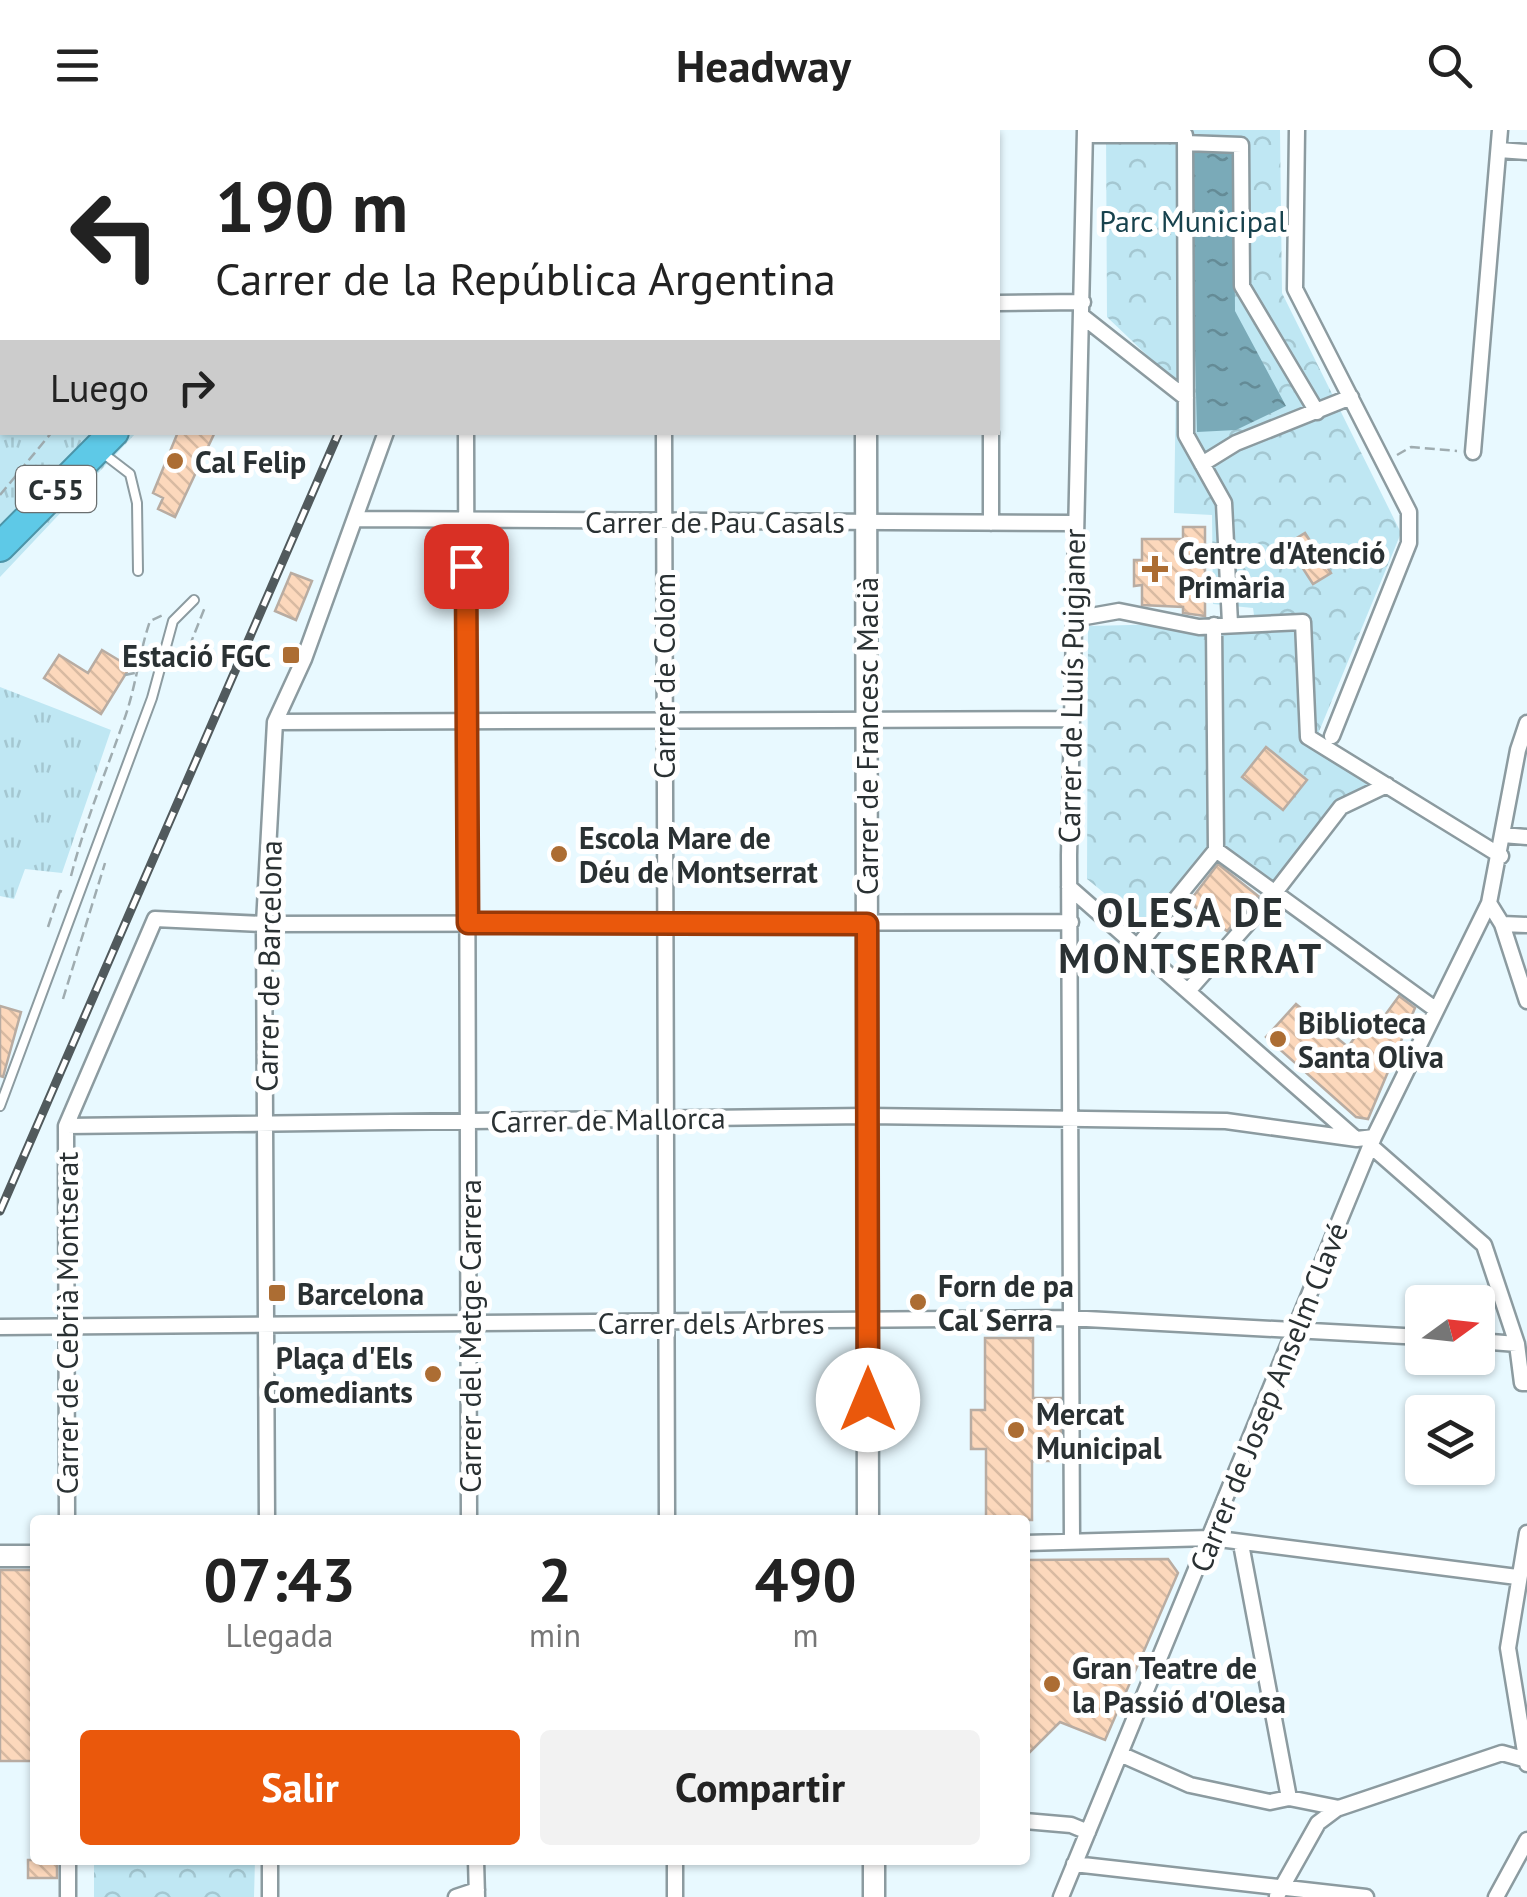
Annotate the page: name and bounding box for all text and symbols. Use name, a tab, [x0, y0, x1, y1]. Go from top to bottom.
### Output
text: Headway	[676, 36, 851, 94]
icon: menu	[50, 38, 105, 93]
icon: search	[1422, 38, 1477, 93]
text: 190 m	[215, 161, 408, 251]
icon: left	[50, 170, 180, 300]
park label: Parc Municipal	[1099, 201, 1287, 240]
text: Carrer de la República Argentina	[215, 249, 836, 307]
icon: right	[169, 360, 224, 415]
text: Luego	[50, 363, 149, 412]
place label: Cal Felip	[195, 442, 306, 481]
marker: Cal Felip	[164, 450, 186, 472]
road number: C-55	[16, 466, 96, 512]
street label: Carrer de Pau Casals	[585, 502, 845, 541]
pin	[424, 524, 509, 609]
street label: Carrer de Lluís Puigjaner	[1049, 528, 1093, 844]
place label: Centre d'Atenció Primària	[1178, 533, 1385, 606]
icon: arrive	[439, 539, 494, 594]
marker: Centre d'Atenció Primària	[1142, 556, 1168, 582]
street label: Carrer de Colom	[644, 573, 683, 779]
street label: Carrer de Francesc Macià	[847, 577, 886, 895]
place label: Estació FGC	[122, 636, 271, 675]
marker: Estació FGC	[280, 644, 302, 666]
place label: Escola Mare de Déu de Montserrat	[579, 818, 818, 891]
street label: Carrer de Barcelona	[246, 840, 290, 1092]
marker: Escola Mare de Déu de Montserrat	[548, 843, 570, 865]
district label: OLESA DE MONTSERRAT	[1058, 886, 1324, 984]
place label: Biblioteca Santa Oliva	[1298, 1003, 1444, 1076]
marker: Biblioteca Santa Oliva	[1267, 1028, 1289, 1050]
street label: Carrer de Mallorca	[490, 1097, 726, 1141]
street label: Carrer de Cebrià Montserat	[47, 1152, 86, 1494]
street label: Carrer del Metge Carrera	[450, 1179, 489, 1493]
street label: Carrer de Josep Anselm Clavé	[1180, 1216, 1356, 1578]
place label: Forn de pa Cal Serra	[938, 1266, 1074, 1339]
place label: Barcelona	[297, 1274, 424, 1313]
marker: Barcelona	[266, 1282, 288, 1304]
north arrow	[1405, 1285, 1495, 1375]
map controls	[1405, 1285, 1495, 1485]
marker: Forn de pa Cal Serra	[907, 1291, 929, 1313]
street label: Carrer dels Arbres	[597, 1303, 825, 1342]
place label: Plaça d'Els Comediants	[263, 1338, 413, 1411]
position arrow	[816, 1348, 920, 1452]
marker: Plaça d'Els Comediants	[422, 1363, 444, 1385]
place label: Mercat Municipal	[1036, 1394, 1162, 1467]
button: layers	[1405, 1395, 1495, 1485]
marker: Mercat Municipal	[1005, 1419, 1027, 1441]
text: 07:43	[203, 1540, 356, 1618]
text: 2	[538, 1540, 572, 1618]
text: 490	[755, 1540, 857, 1618]
text: Llegada	[226, 1614, 333, 1656]
text: min	[529, 1614, 581, 1656]
text: m	[793, 1614, 819, 1656]
place label: Gran Teatre de la Passió d'Olesa	[1072, 1648, 1286, 1721]
marker: Gran Teatre de la Passió d'Olesa	[1041, 1673, 1063, 1695]
button: Salir	[80, 1730, 520, 1845]
button: Compartir	[540, 1730, 980, 1845]

